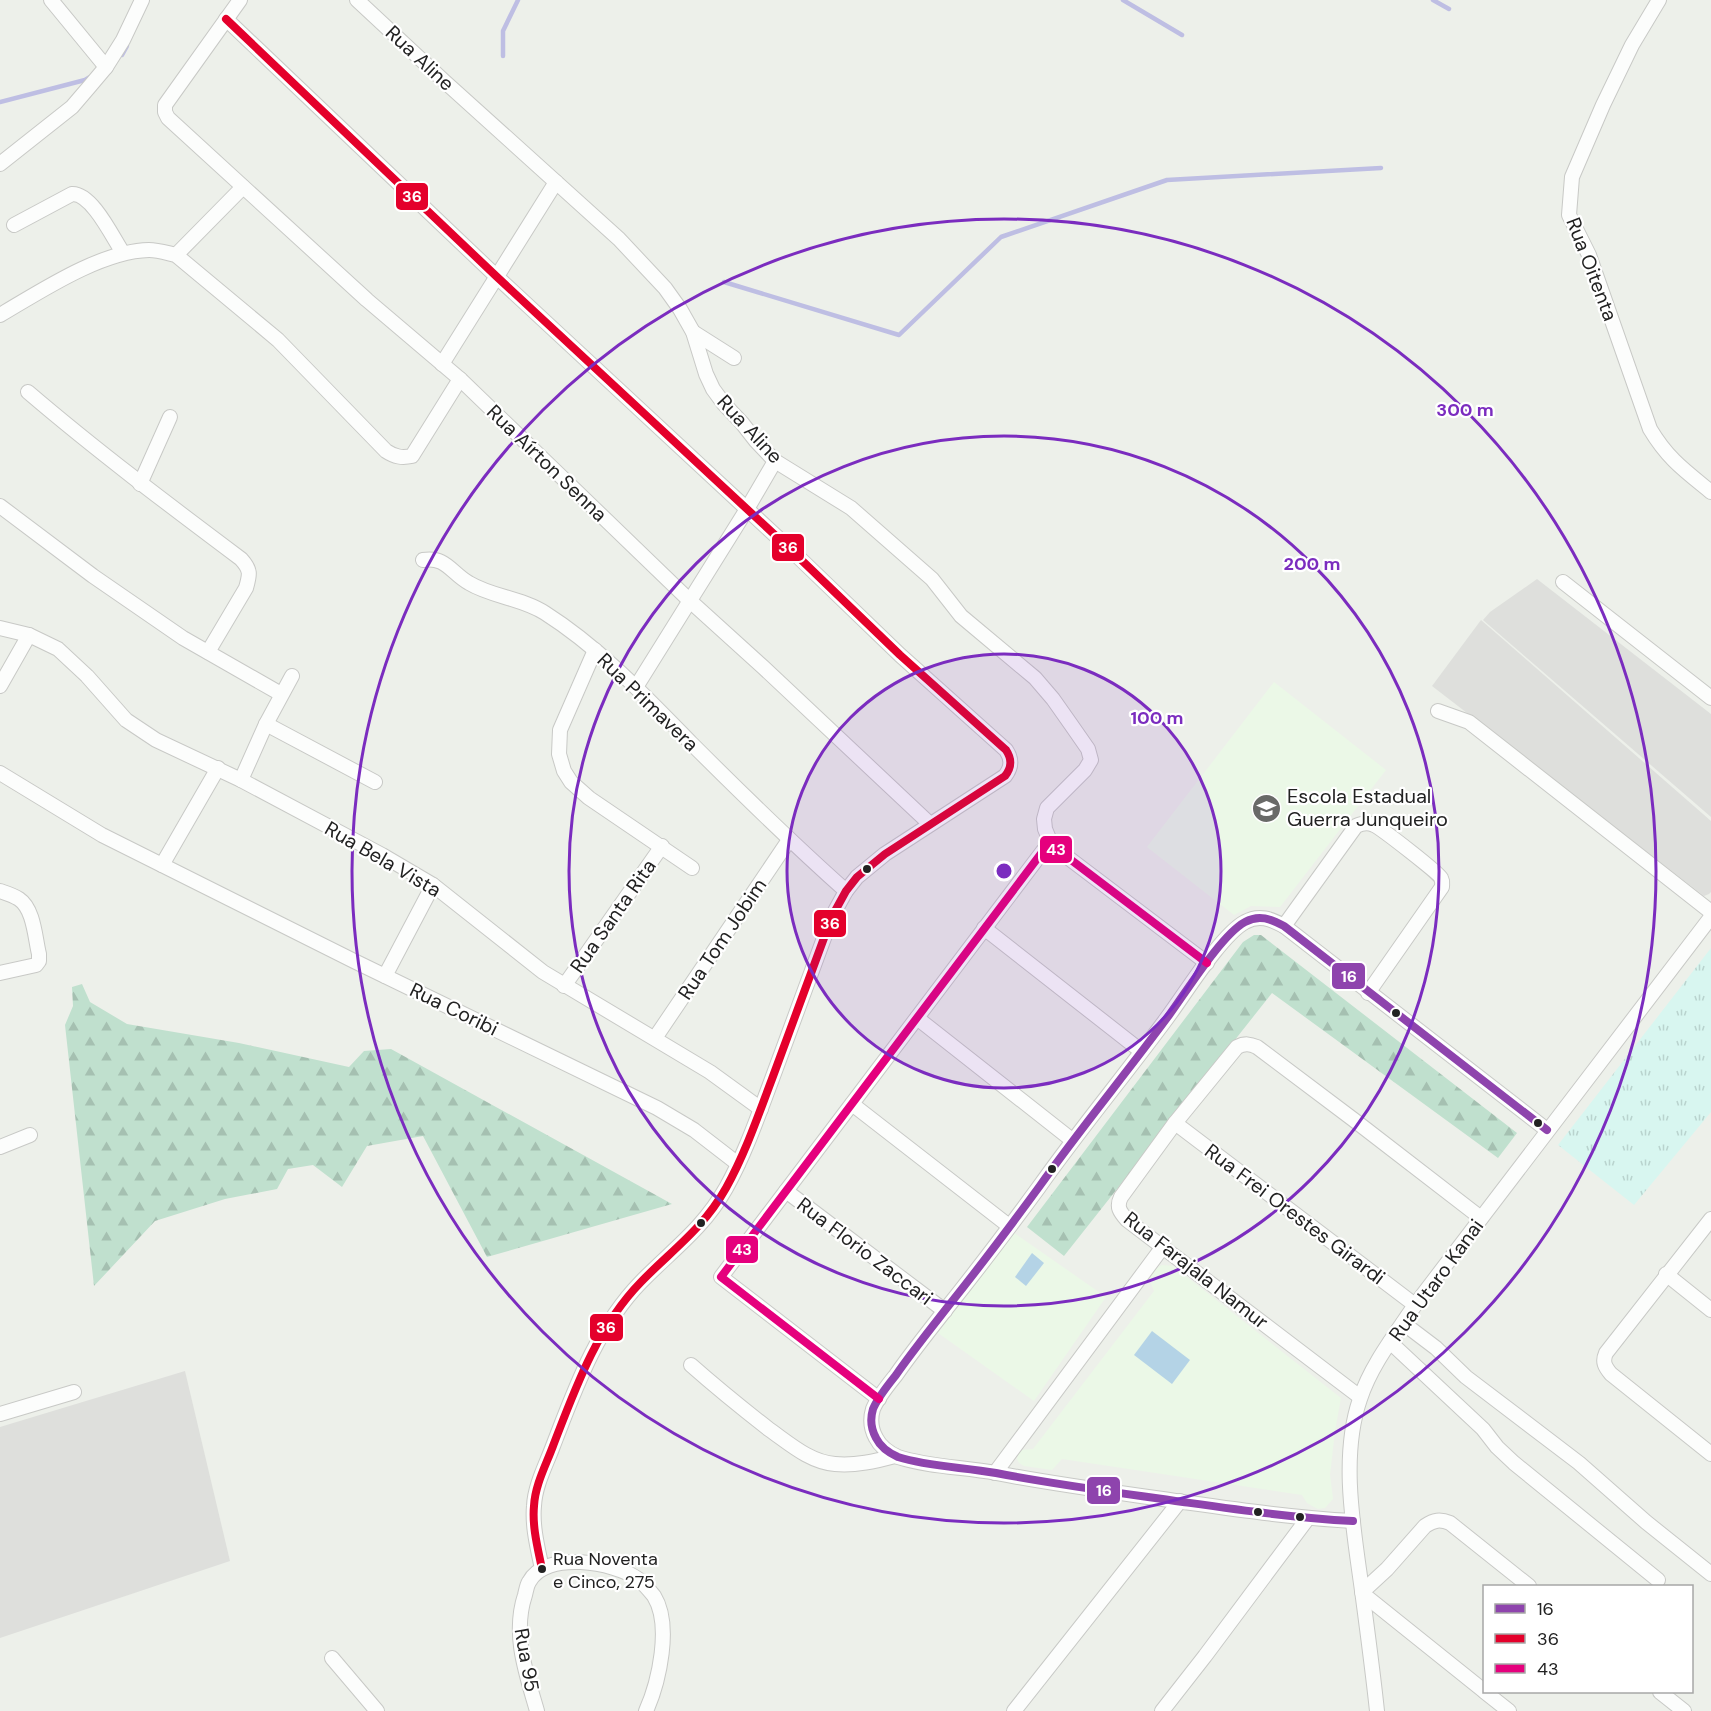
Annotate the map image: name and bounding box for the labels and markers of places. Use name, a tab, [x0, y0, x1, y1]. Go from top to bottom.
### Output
place label: Escola Estadual Guerra Junqueiro	[1287, 783, 1448, 832]
school or university icon: Escola Estadual Guerra Junqueiro	[1250, 792, 1282, 824]
centre of rings	[994, 861, 1014, 881]
unlabelled marker	[861, 863, 873, 875]
unlabelled marker	[1390, 1007, 1402, 1019]
unlabelled marker	[1532, 1117, 1544, 1129]
unlabelled marker	[1046, 1163, 1058, 1175]
unlabelled marker	[695, 1217, 707, 1229]
unlabelled marker	[1252, 1506, 1264, 1518]
unlabelled marker	[1294, 1511, 1306, 1523]
place label: Rua Noventa e Cinco, 275	[553, 1547, 658, 1594]
marker: Rua Noventa e Cinco, 275	[536, 1563, 548, 1575]

